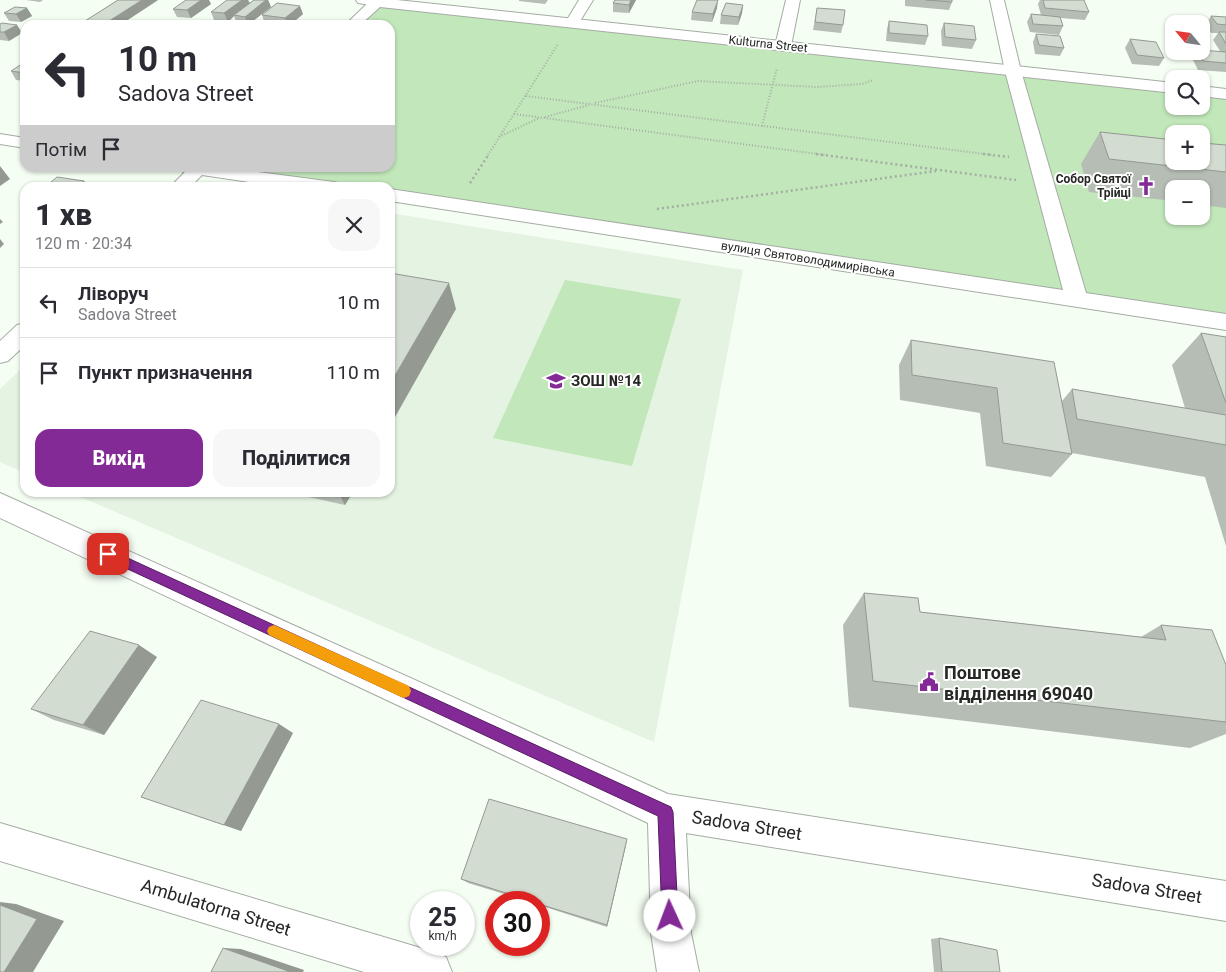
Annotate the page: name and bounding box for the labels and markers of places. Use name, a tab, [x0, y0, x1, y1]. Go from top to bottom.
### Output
place label: Собор Святої Трійці	[1056, 172, 1132, 200]
church icon: Собор Святої Трійці	[1135, 175, 1157, 197]
school or university icon: ЗОШ №14	[545, 370, 567, 392]
place label: ЗОШ №14	[571, 372, 642, 390]
pin	[87, 533, 129, 575]
place label: Поштове відділення 69040	[944, 662, 1093, 704]
public building icon: Поштове відділення 69040	[918, 671, 940, 693]

